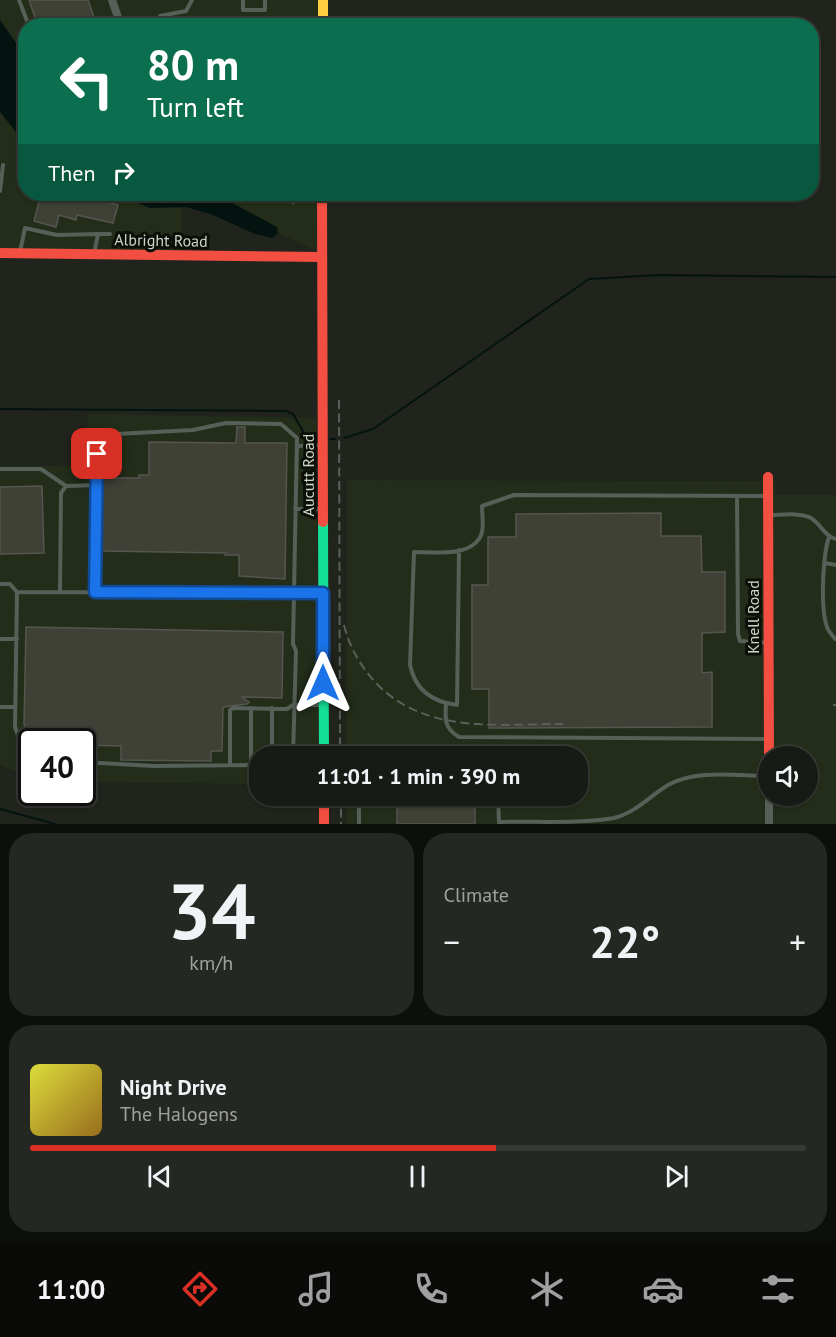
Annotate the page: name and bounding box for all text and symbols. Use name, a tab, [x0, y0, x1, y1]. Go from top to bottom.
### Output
text: 80 m	[147, 37, 239, 92]
icon: left	[48, 42, 126, 120]
text: Turn left	[147, 90, 244, 124]
icon: right	[107, 156, 140, 189]
text: Then	[48, 159, 95, 187]
street label: Albright Road	[114, 229, 208, 251]
pin	[71, 428, 122, 479]
street label: Aucutt Road	[298, 434, 318, 516]
icon: arrive	[80, 437, 113, 470]
street label: Knell Road	[743, 580, 763, 654]
position arrow	[291, 651, 355, 715]
speed limit sign: 40	[18, 728, 96, 806]
map controls	[758, 746, 818, 806]
button: sound	[758, 746, 818, 806]
text: 11:01 · 1 min · 390 m	[317, 762, 520, 790]
text: 34	[167, 860, 255, 961]
text: Climate	[444, 882, 509, 908]
text: 22°	[589, 912, 660, 970]
text: −	[444, 920, 460, 963]
text: +	[789, 920, 806, 963]
text: km/h	[189, 950, 233, 976]
text: Night Drive	[120, 1073, 227, 1101]
text: The Halogens	[120, 1101, 238, 1127]
icon: previous	[143, 1160, 176, 1193]
icon: pause	[401, 1160, 434, 1193]
icon: next	[660, 1160, 693, 1193]
icon: directions	[179, 1268, 221, 1310]
icon: music	[295, 1268, 337, 1310]
icon: phone	[410, 1268, 452, 1310]
icon: climate	[526, 1268, 568, 1310]
icon: car	[642, 1268, 684, 1310]
icon: filters	[757, 1268, 799, 1310]
text: 11:00	[37, 1272, 105, 1306]

